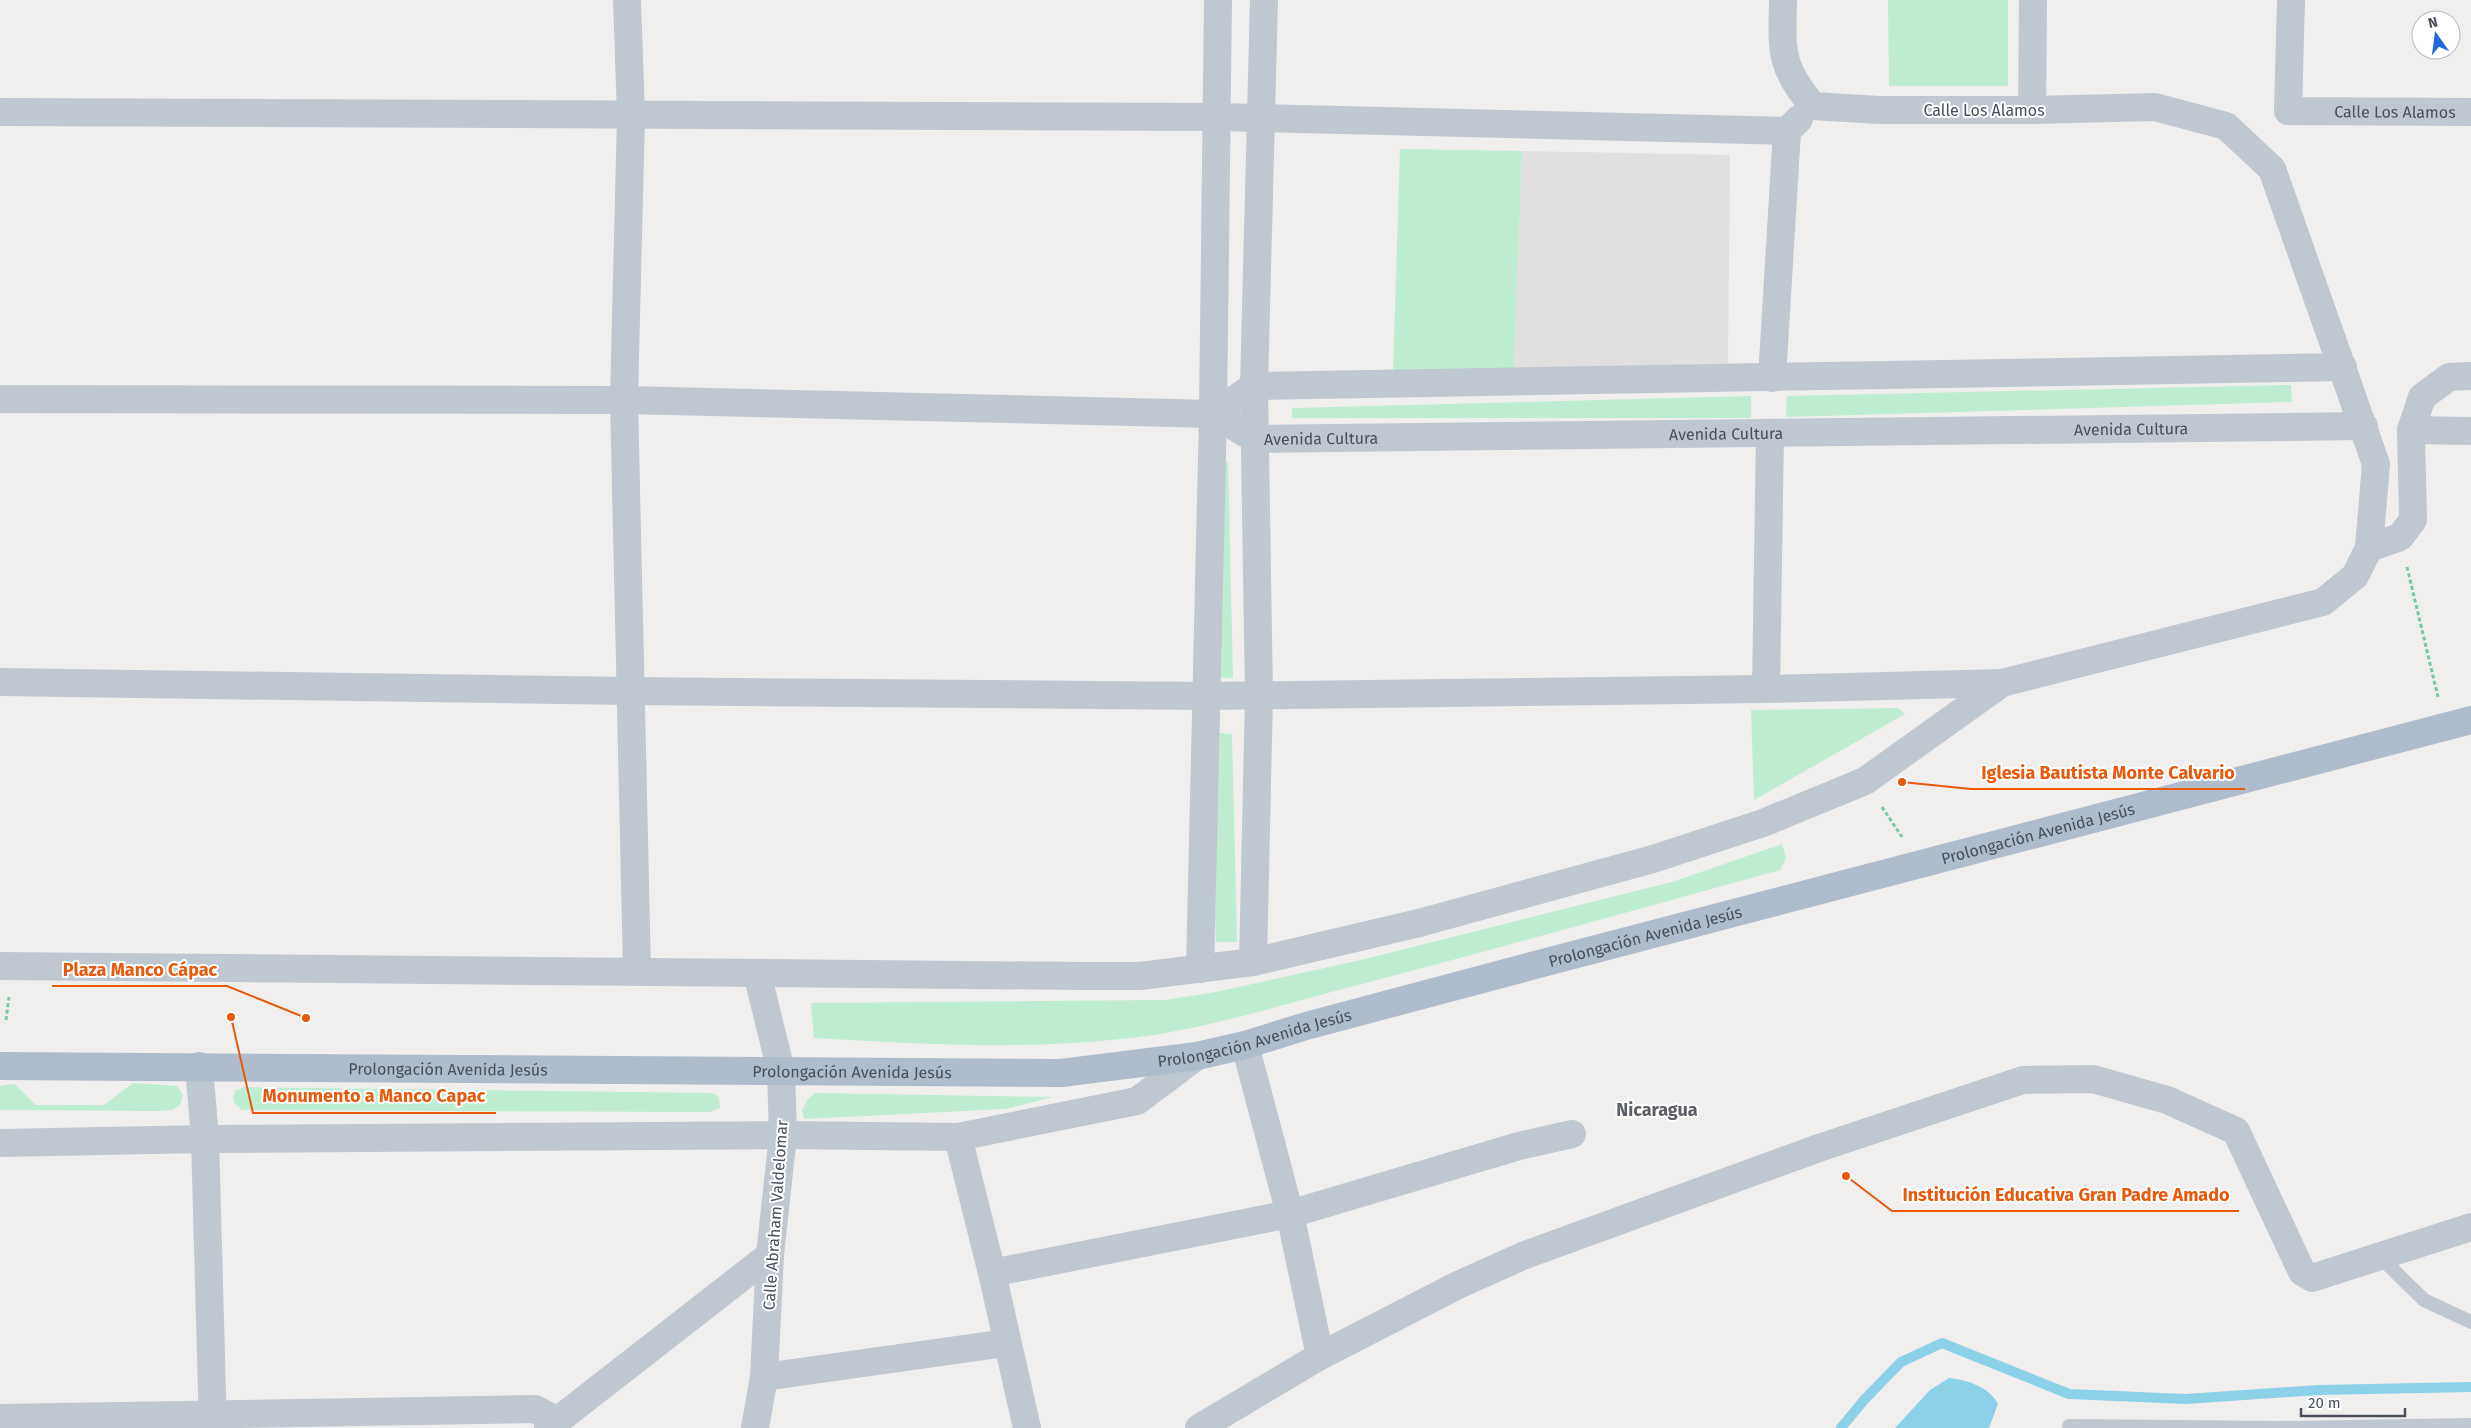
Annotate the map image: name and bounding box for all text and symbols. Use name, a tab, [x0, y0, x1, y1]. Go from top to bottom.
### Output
north arrow	[2411, 10, 2461, 60]
text: N	[2426, 13, 2440, 32]
street label: Calle Los Alamos	[1923, 101, 2045, 120]
street label: Calle Los Alamos	[2334, 102, 2456, 122]
street label: Avenida Cultura	[2074, 419, 2188, 439]
street label: Avenida Cultura	[1669, 424, 1783, 444]
street label: Avenida Cultura	[1264, 429, 1378, 449]
callout: Iglesia Bautista Monte Calvario	[1971, 756, 2245, 789]
text: Iglesia Bautista Monte Calvario	[1981, 762, 2235, 784]
street label: Prolongación Avenida Jesús	[1939, 799, 2137, 868]
street label: Prolongación Avenida Jesús	[1546, 902, 1744, 971]
callout: Plaza Manco Cápac	[52, 953, 227, 986]
text: Plaza Manco Cápac	[63, 959, 218, 981]
street label: Prolongación Avenida Jesús	[1156, 1005, 1353, 1071]
street label: Prolongación Avenida Jesús	[348, 1059, 548, 1080]
street label: Prolongación Avenida Jesús	[752, 1062, 952, 1082]
callout: Monumento a Manco Capac	[253, 1080, 496, 1113]
text: Monumento a Manco Capac	[263, 1085, 486, 1107]
district label: Nicaragua	[1616, 1099, 1698, 1121]
street label: Calle Abraham Valdelomar	[759, 1118, 792, 1311]
callout: Institución Educativa Gran Padre Amado	[1892, 1178, 2239, 1211]
text: Institución Educativa Gran Padre Amado	[1902, 1184, 2230, 1206]
scale bar	[2301, 1386, 2405, 1418]
text: 20 m	[2308, 1394, 2341, 1412]

